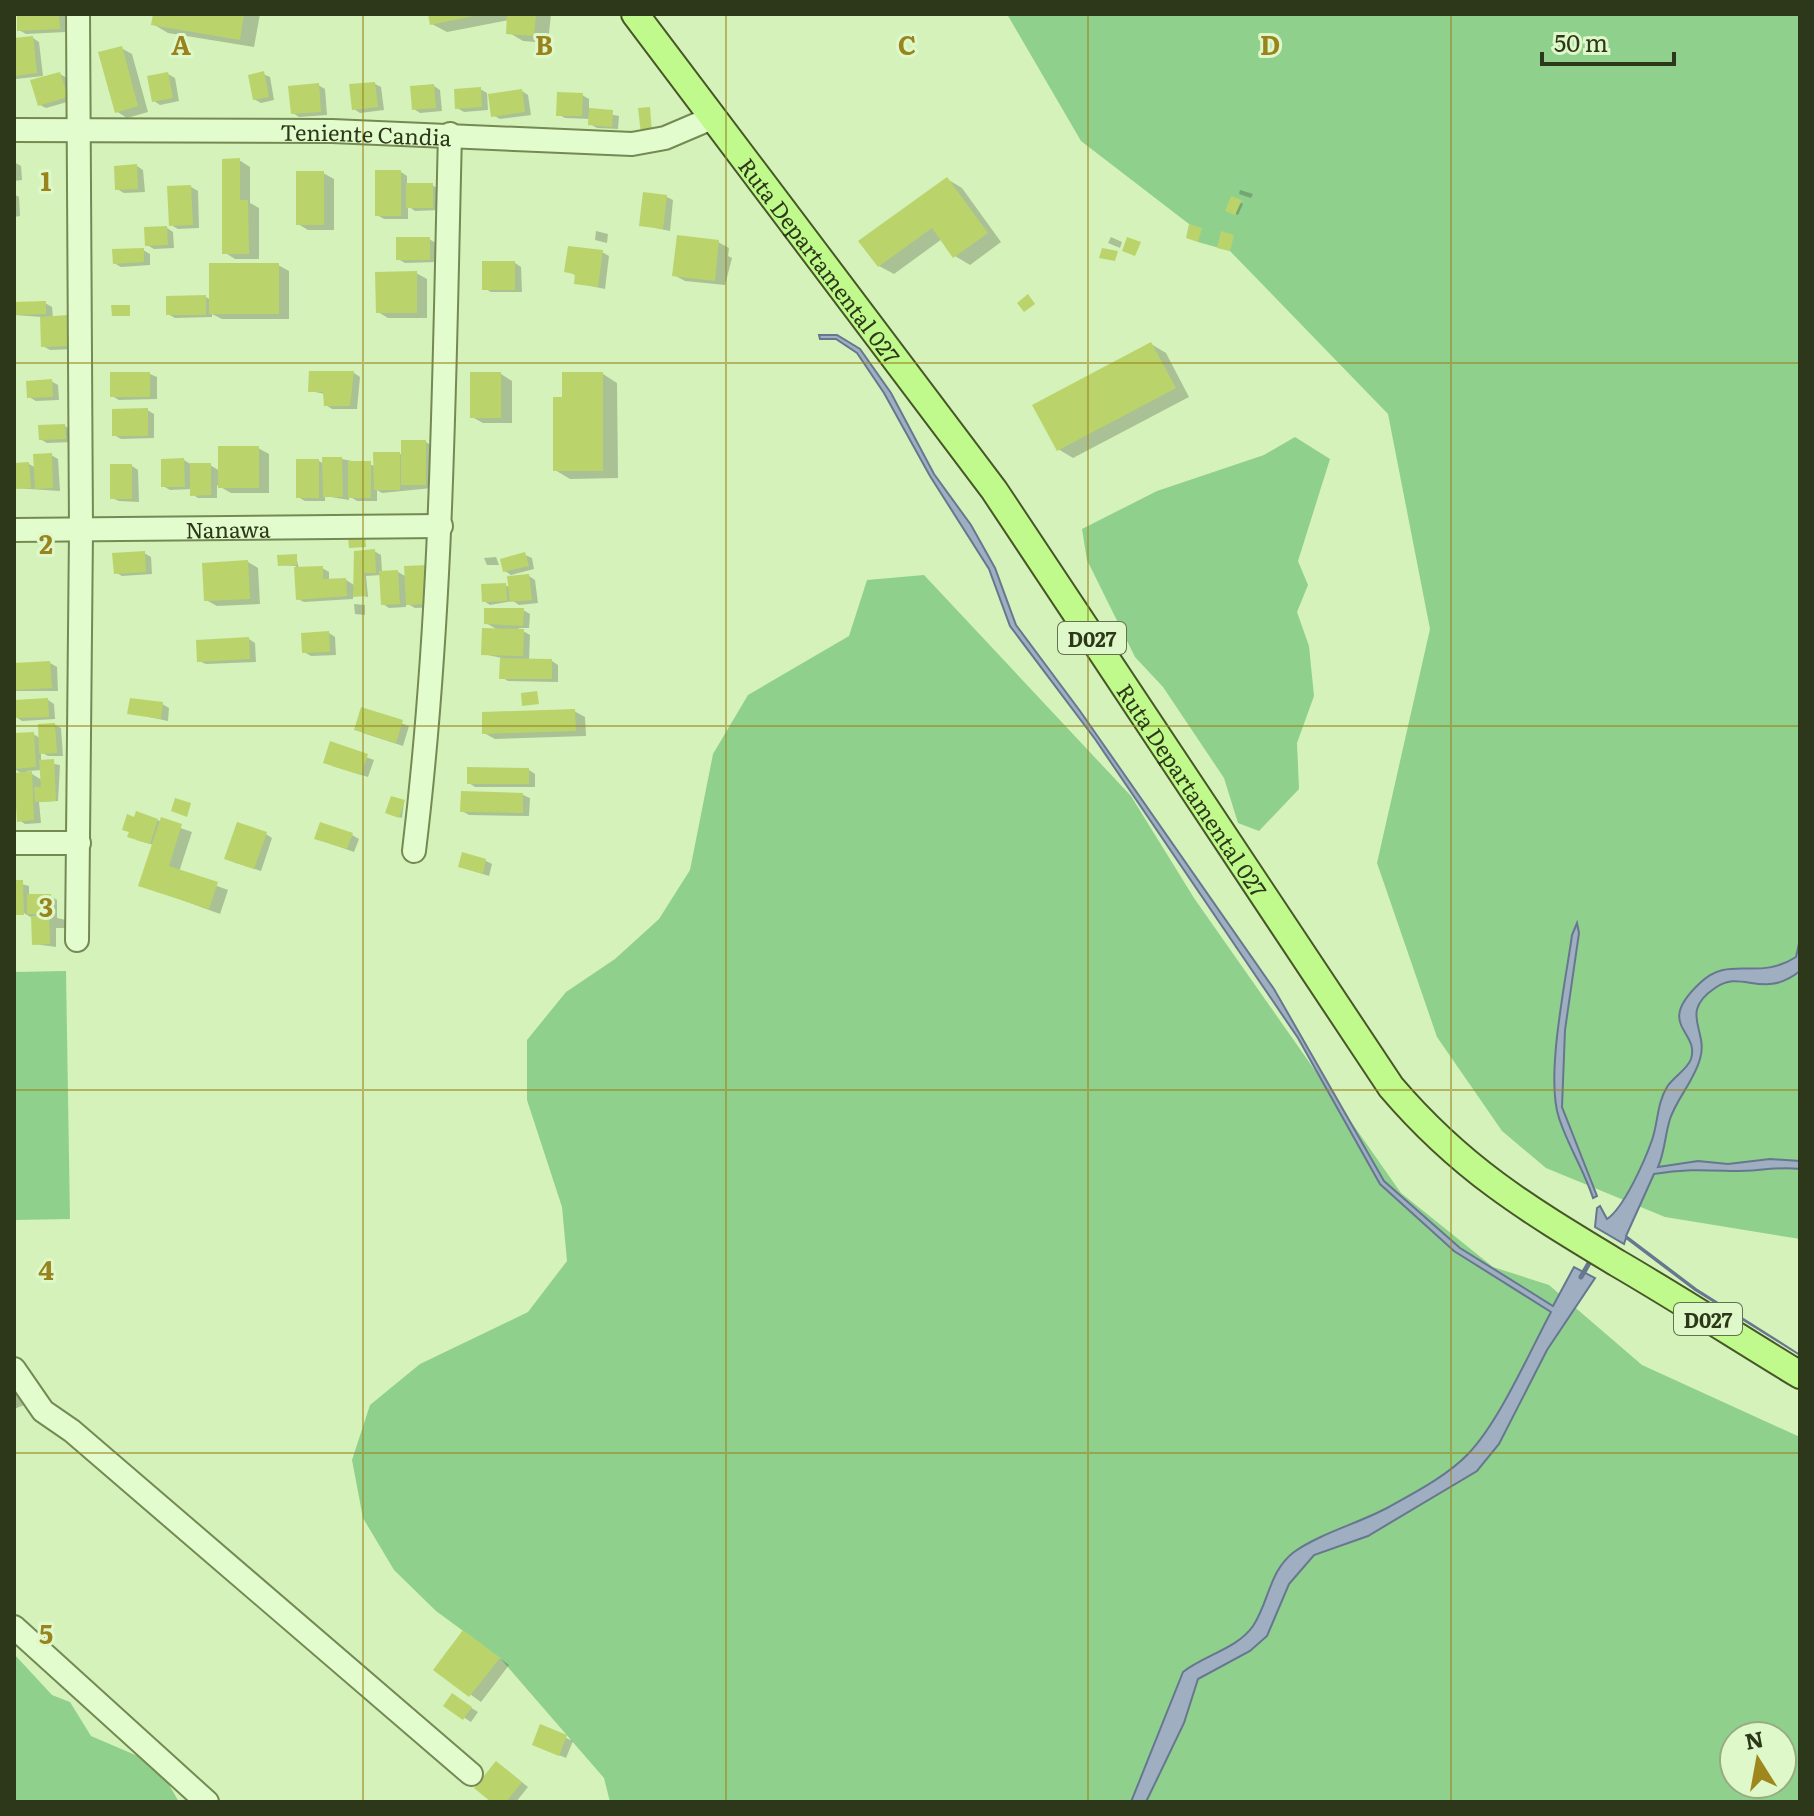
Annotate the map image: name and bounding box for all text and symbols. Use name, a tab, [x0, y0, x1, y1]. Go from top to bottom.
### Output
scale bar	[1542, 16, 1674, 66]
text: A	[171, 24, 191, 63]
text: B	[535, 24, 553, 63]
text: C	[898, 24, 916, 63]
text: D	[1260, 24, 1280, 63]
text: 50 m	[1554, 24, 1608, 59]
street label: Teniente Candia	[280, 114, 452, 153]
street label: Ruta Departamental 027	[732, 150, 909, 370]
text: 1	[41, 160, 52, 199]
street label: Nanawa	[185, 511, 271, 545]
text: 2	[39, 523, 53, 562]
road number: D027	[1058, 622, 1126, 654]
street label: Ruta Departamental 027	[1110, 676, 1276, 903]
text: 3	[39, 886, 53, 925]
text: 4	[38, 1249, 54, 1288]
road number: D027	[1674, 1303, 1742, 1335]
text: 5	[39, 1613, 53, 1652]
north arrow	[1718, 1720, 1798, 1800]
text: N	[1742, 1721, 1766, 1757]

